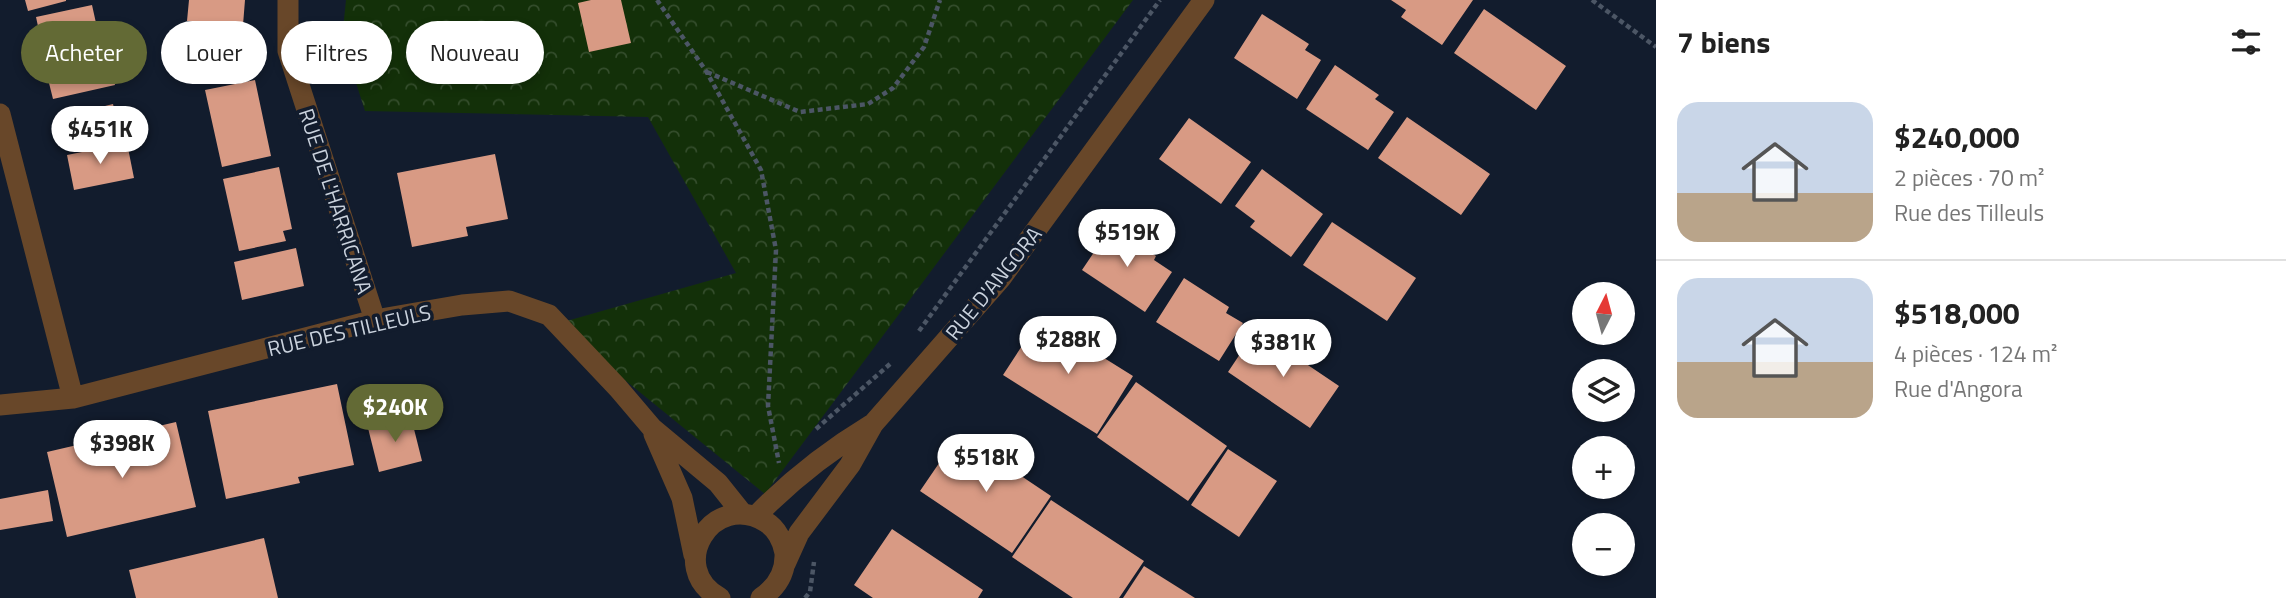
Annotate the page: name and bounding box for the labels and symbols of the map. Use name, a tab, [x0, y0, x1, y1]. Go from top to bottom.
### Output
street label: RUE DE L'HARRICANA	[291, 104, 381, 298]
pin: $451K	[51, 106, 149, 166]
pin: $519K	[1078, 210, 1176, 269]
street label: RUE D'ANGORA	[937, 219, 1049, 347]
north arrow	[1572, 282, 1634, 345]
street label: RUE DES TILLEULS	[264, 296, 434, 364]
pin: $288K	[1019, 316, 1117, 376]
pin: $381K	[1234, 320, 1332, 379]
pin: $240K	[346, 384, 444, 444]
pin: $398K	[73, 420, 171, 480]
pin: $518K	[937, 434, 1035, 494]

